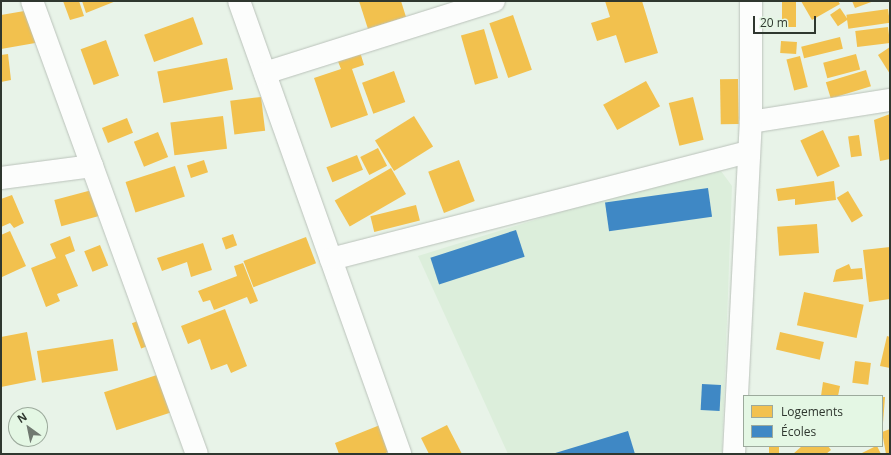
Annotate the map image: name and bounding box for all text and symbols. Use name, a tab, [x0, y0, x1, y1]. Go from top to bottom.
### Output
scale bar	[755, 8, 818, 34]
text: 20 m	[760, 14, 788, 31]
legend	[743, 395, 883, 447]
text: Logements	[781, 403, 843, 420]
north arrow	[8, 407, 48, 447]
text: N	[14, 409, 30, 426]
text: Écoles	[781, 423, 816, 440]

